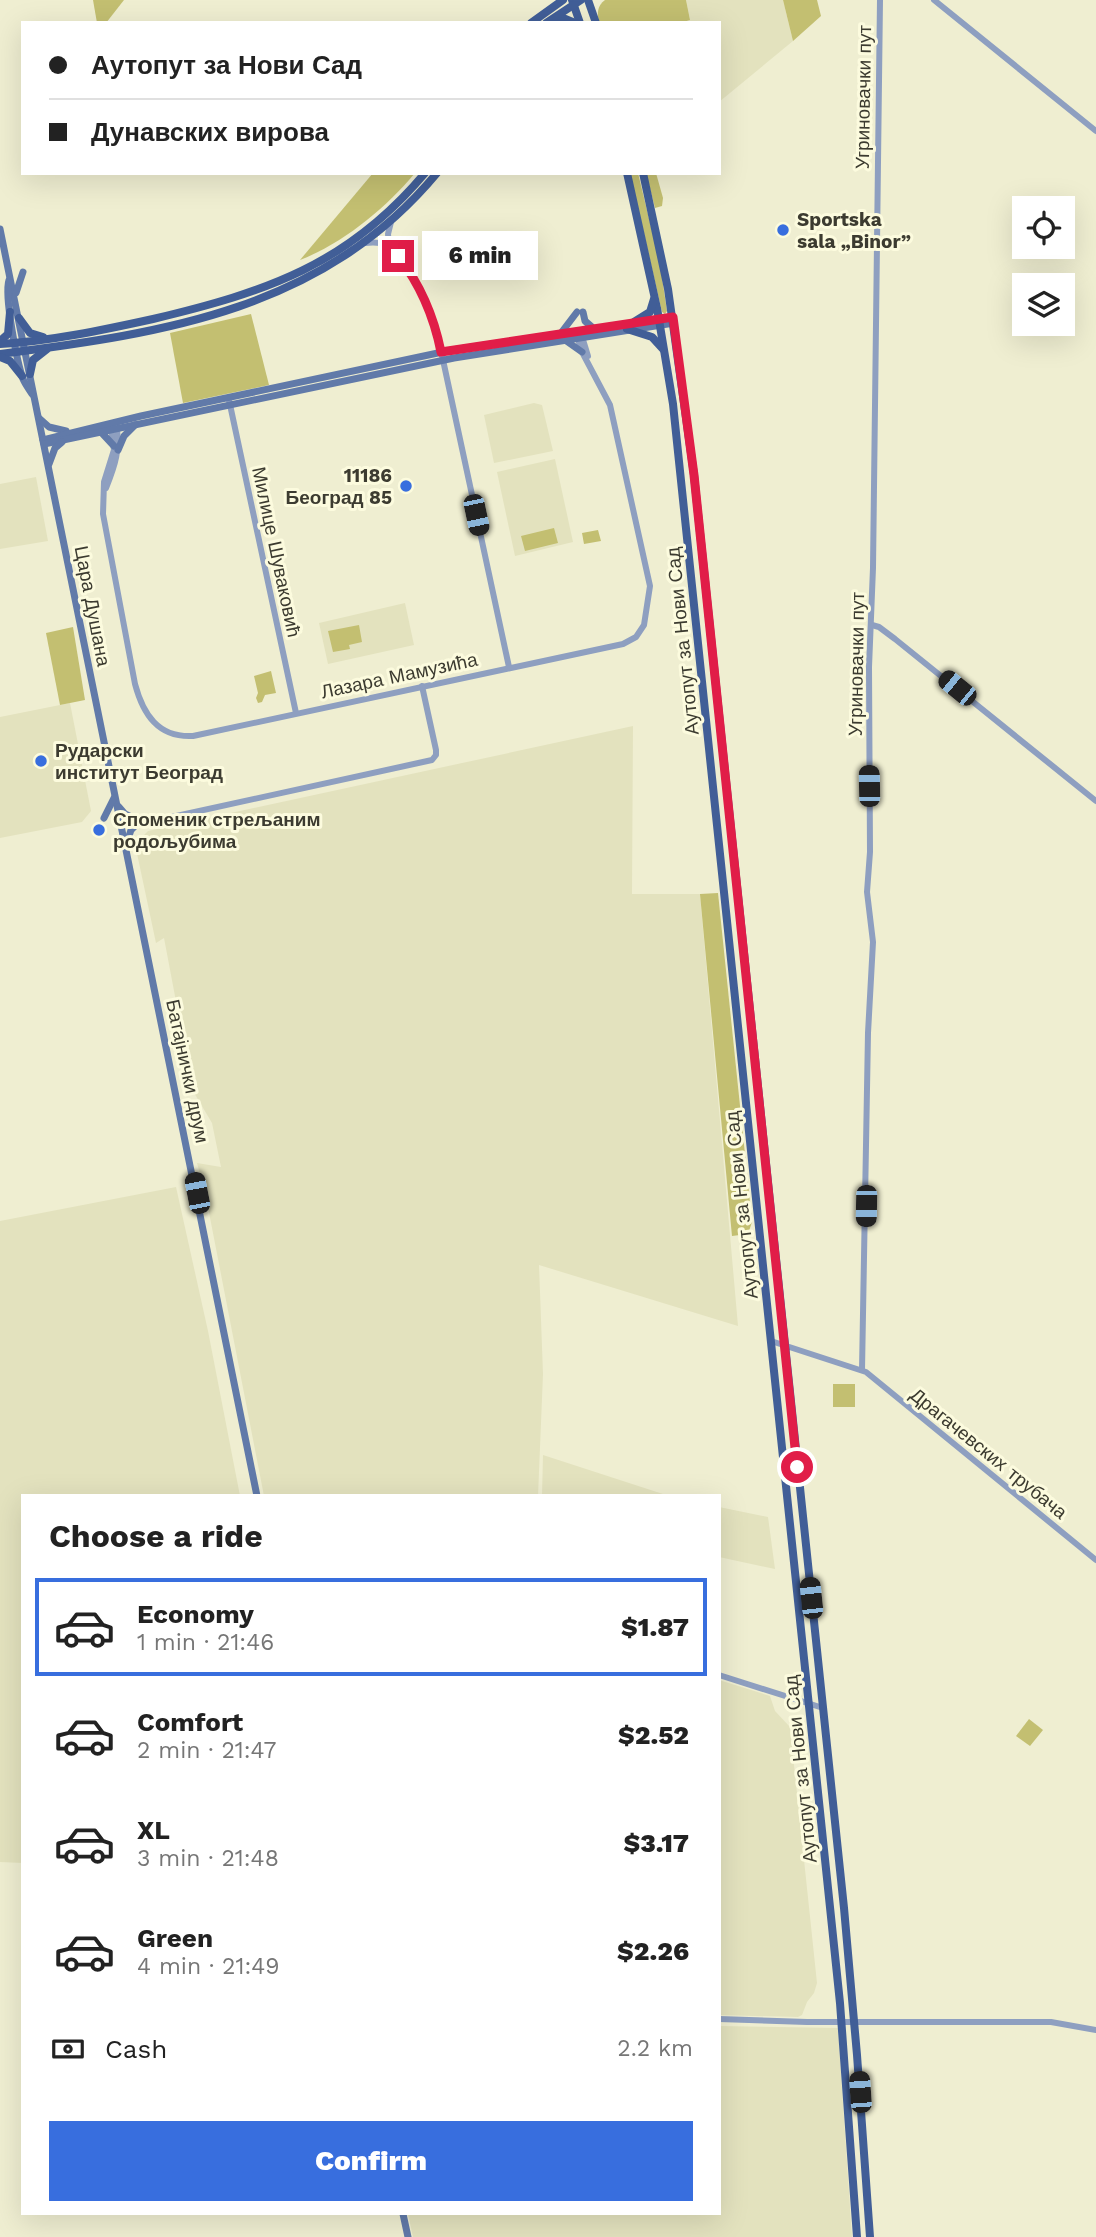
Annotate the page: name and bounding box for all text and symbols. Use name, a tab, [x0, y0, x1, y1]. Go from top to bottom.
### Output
street label: Угриновачки пут	[851, 24, 876, 169]
text: Аутопут за Нови Сад	[91, 50, 362, 80]
text: Дунавских вирова	[91, 117, 329, 147]
map controls	[1012, 196, 1075, 336]
button: locate	[1012, 196, 1075, 259]
place label: Sportska sala „Binor”	[797, 208, 911, 253]
marker: Sportska sala „Binor”	[775, 222, 791, 238]
callout: 6 min	[422, 232, 538, 280]
route end	[382, 240, 414, 272]
text: 6 min	[448, 242, 512, 269]
button: layers	[1012, 273, 1075, 336]
place label: 11186 Београд 85	[286, 464, 392, 509]
street label: Милице Шуваковић	[247, 465, 306, 639]
marker: 11186 Београд 85	[398, 478, 414, 494]
car	[462, 492, 491, 538]
street label: Цара Душана	[70, 544, 116, 669]
street label: Аутопут за Нови Сад	[661, 546, 704, 736]
street label: Угриновачки пут	[844, 591, 869, 736]
street label: Лазара Мамузића	[319, 648, 480, 703]
car	[935, 667, 980, 709]
place label: Рударски институт Београд	[55, 739, 223, 784]
marker: Рударски институт Београд	[33, 753, 49, 769]
car	[859, 765, 880, 807]
place label: Споменик стрељаним родољубима	[113, 808, 321, 853]
marker: Споменик стрељаним родољубима	[91, 822, 107, 838]
street label: Батајнички друм	[161, 997, 214, 1145]
street label: Аутопут за Нови Сад	[720, 1110, 763, 1300]
car	[183, 1170, 212, 1216]
car	[856, 1185, 877, 1227]
street label: Драгачевских трубача	[906, 1383, 1072, 1524]
route start	[781, 1451, 813, 1483]
text: Choose a ride	[49, 1517, 263, 1555]
car	[799, 1576, 824, 1620]
icon: car	[53, 1596, 116, 1659]
text: Economy	[137, 1599, 254, 1629]
text: $1.87	[621, 1612, 689, 1642]
text: 1 min · 21:46	[137, 1629, 274, 1656]
street label: Аутопут за Нови Сад	[779, 1674, 822, 1864]
icon: car	[53, 1704, 116, 1767]
text: Comfort	[137, 1707, 243, 1737]
text: $2.52	[618, 1720, 689, 1750]
text: 2 min · 21:47	[137, 1737, 276, 1764]
icon: car	[53, 1812, 116, 1875]
text: XL	[137, 1815, 170, 1845]
text: $3.17	[624, 1828, 689, 1858]
text: 3 min · 21:48	[137, 1845, 279, 1872]
icon: car	[53, 1920, 116, 1983]
text: Green	[137, 1923, 213, 1953]
text: $2.26	[617, 1936, 689, 1966]
text: 4 min · 21:49	[137, 1953, 280, 1980]
icon: cash	[49, 2030, 87, 2068]
text: Cash	[105, 2034, 167, 2064]
text: 2.2 km	[617, 2035, 693, 2062]
car	[849, 2070, 872, 2114]
button: Confirm	[49, 2121, 693, 2201]

